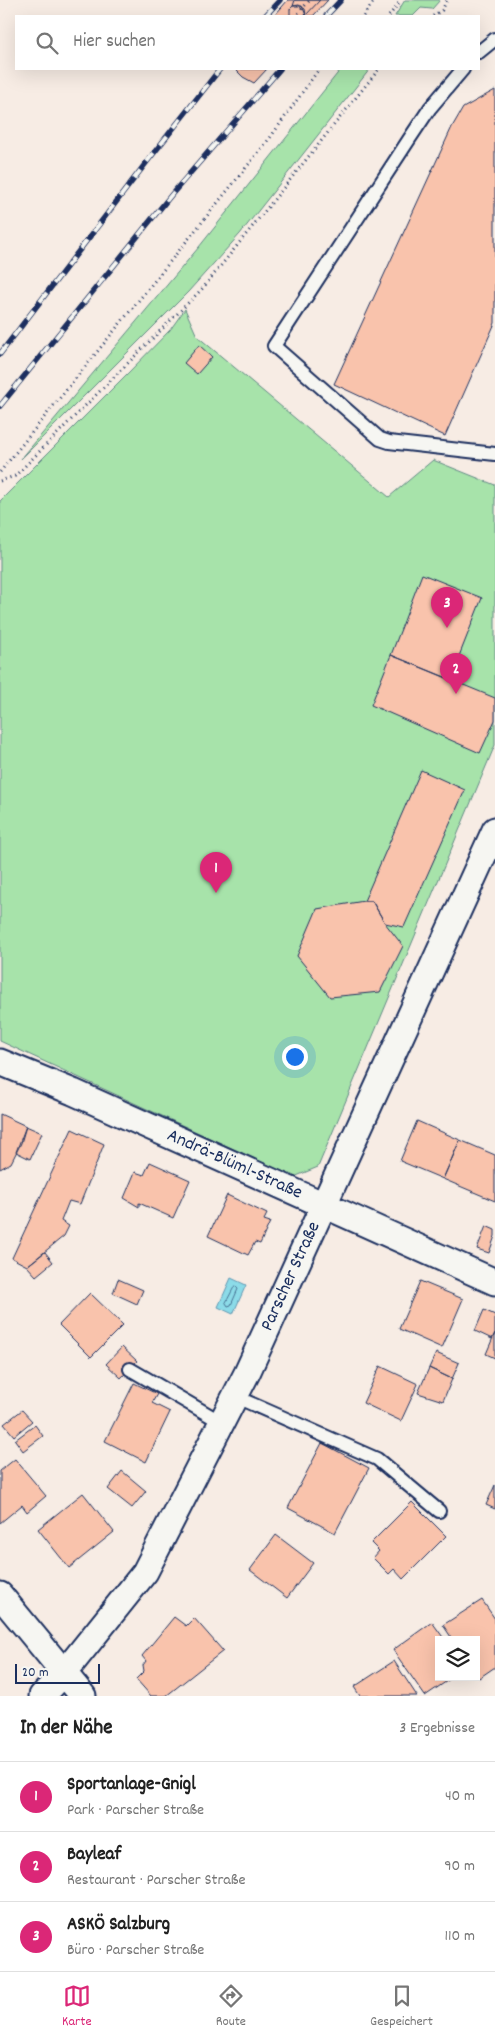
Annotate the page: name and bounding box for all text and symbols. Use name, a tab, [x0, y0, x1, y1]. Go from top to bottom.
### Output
search box	[15, 15, 480, 70]
icon: search	[33, 29, 61, 57]
text: Hier suchen	[73, 29, 156, 56]
pin: 3	[431, 587, 463, 628]
pin: 2	[440, 653, 472, 694]
pin: 1	[200, 852, 232, 893]
your location	[282, 1044, 308, 1070]
street label: Andrä-Blüml-Straße	[162, 1122, 306, 1207]
street label: Parscher Straße	[254, 1217, 328, 1336]
map controls	[435, 1636, 480, 1681]
button: layers	[435, 1636, 480, 1681]
scale bar	[15, 1661, 100, 1684]
text: 20 m	[22, 1663, 49, 1683]
text: In der Nähe	[20, 1714, 112, 1744]
text: 3 Ergebnisse	[399, 1717, 475, 1740]
text: Sportanlage-Gnigl	[67, 1772, 196, 1799]
text: 1	[34, 1785, 38, 1808]
text: 40 m	[445, 1785, 475, 1808]
text: Park · Parscher Straße	[67, 1799, 204, 1822]
text: Bayleaf	[67, 1842, 121, 1869]
text: 2	[33, 1855, 40, 1878]
text: 90 m	[444, 1855, 475, 1878]
text: Restaurant · Parscher Straße	[67, 1869, 245, 1892]
text: ASKÖ Salzburg	[67, 1912, 170, 1939]
text: 3	[32, 1925, 40, 1948]
text: 110 m	[445, 1925, 475, 1948]
text: Büro · Parscher Straße	[67, 1939, 204, 1962]
tab: Karte	[62, 1982, 92, 2032]
tab: Route	[216, 1982, 246, 2032]
tab: Gespeichert	[370, 1982, 433, 2032]

